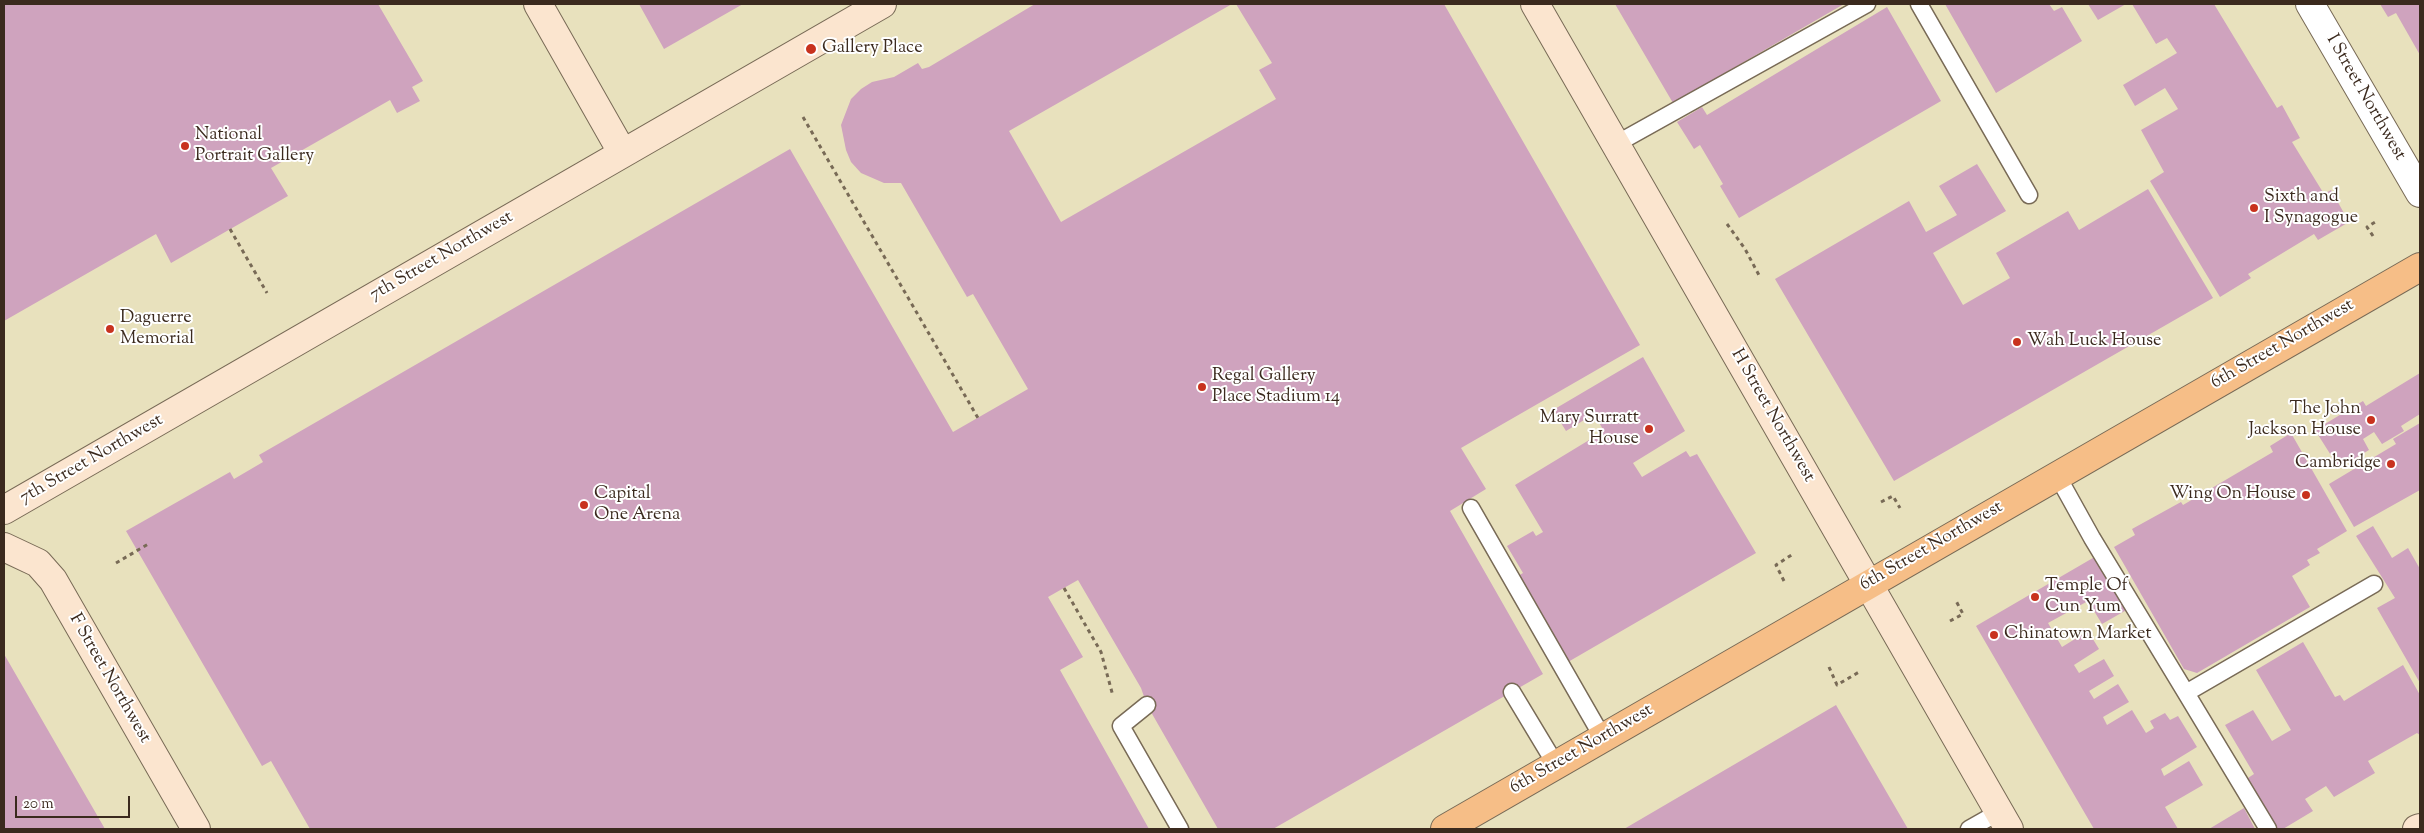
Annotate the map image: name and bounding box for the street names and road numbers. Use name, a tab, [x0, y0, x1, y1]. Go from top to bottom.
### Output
street label: I Street Northwest	[2320, 31, 2410, 165]
street label: 7th Street Northwest	[367, 207, 517, 307]
street label: 6th Street Northwest	[2208, 295, 2358, 395]
street label: H Street Northwest	[1725, 346, 1819, 486]
street label: 7th Street Northwest	[17, 410, 167, 510]
street label: 6th Street Northwest	[1857, 497, 2007, 597]
street label: F Street Northwest	[63, 610, 155, 748]
street label: 6th Street Northwest	[1507, 700, 1657, 800]

